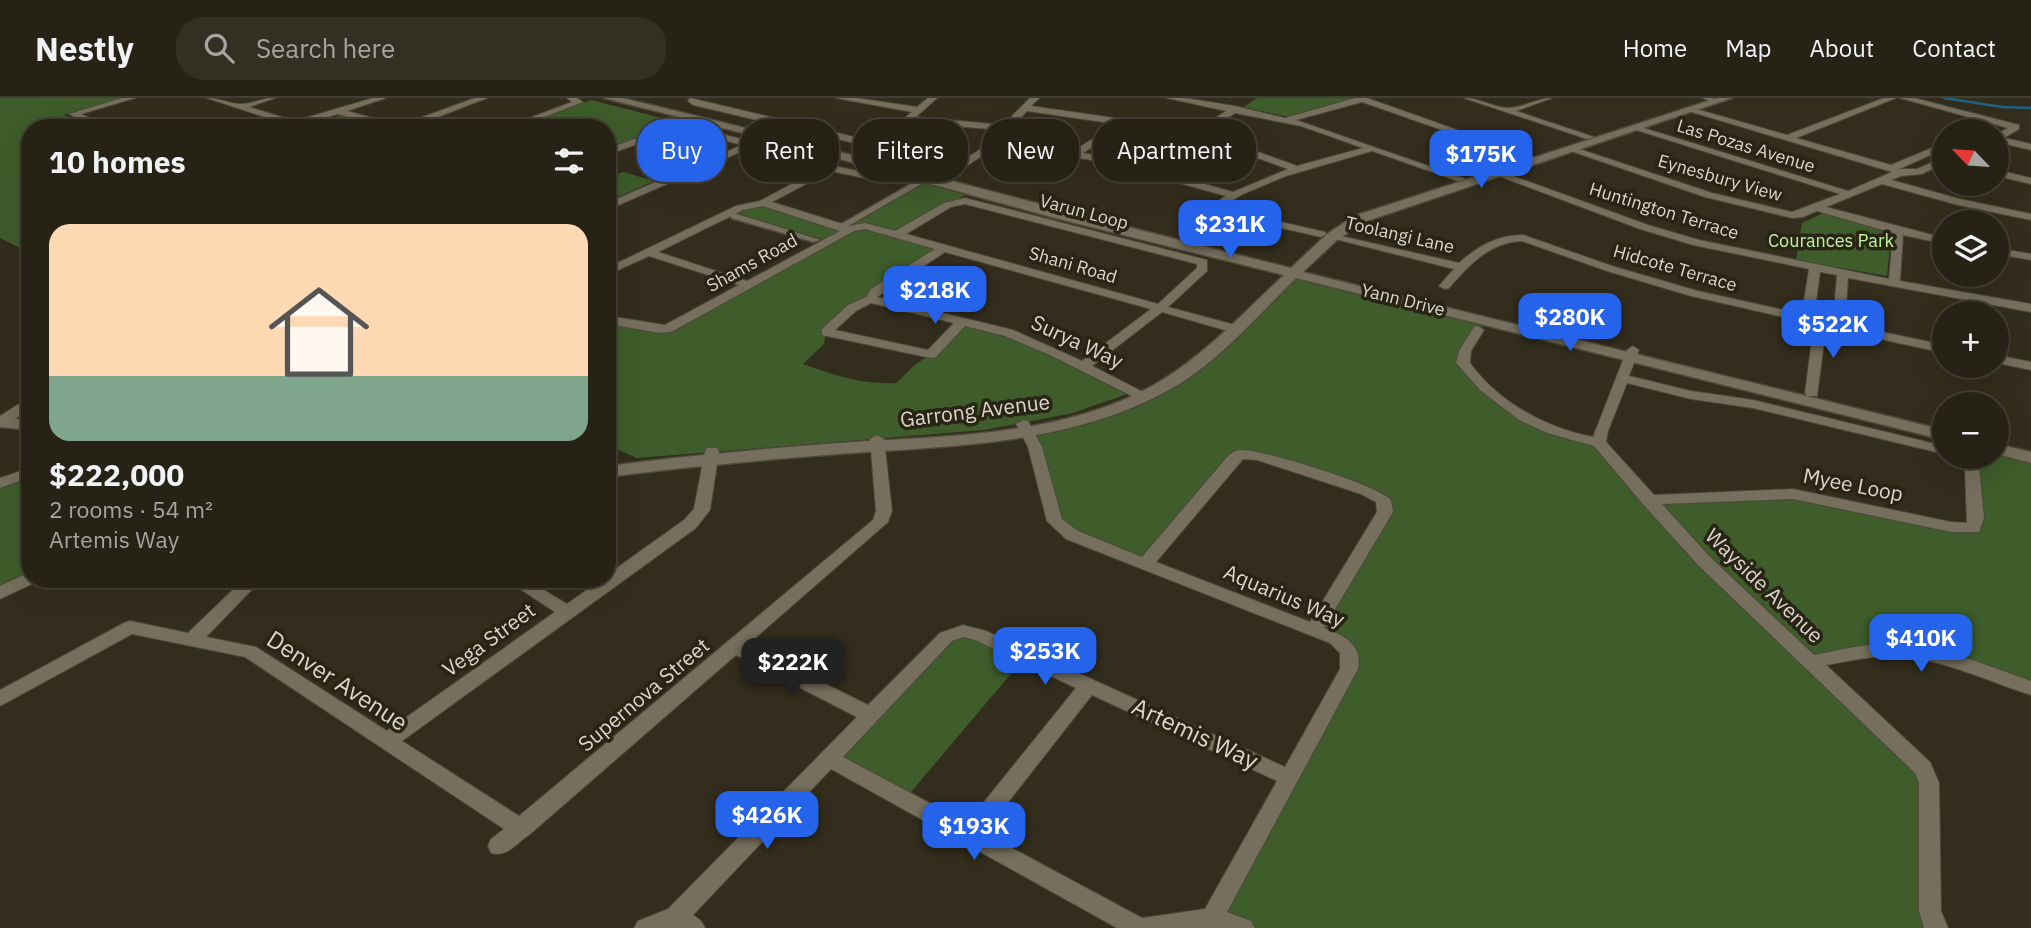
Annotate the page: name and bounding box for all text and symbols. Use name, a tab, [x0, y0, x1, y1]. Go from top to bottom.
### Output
search box	[176, 17, 666, 80]
text: Nestly	[35, 27, 134, 70]
icon: search	[200, 29, 238, 67]
text: Search here	[256, 31, 395, 65]
text: Home	[1623, 32, 1687, 64]
text: Map	[1725, 32, 1771, 64]
text: About	[1809, 32, 1874, 64]
text: Contact	[1912, 32, 1996, 64]
street label: Las Pozas Avenue	[1674, 114, 1818, 177]
chip: Buy	[637, 119, 726, 182]
chip: Rent	[740, 119, 839, 182]
chip: Filters	[853, 119, 968, 182]
chip: New	[982, 119, 1079, 182]
chip: Apartment	[1093, 119, 1256, 182]
north arrow	[1932, 119, 2009, 196]
map controls	[1932, 119, 2009, 469]
pin: $175K	[1432, 130, 1530, 190]
text: $175K	[1445, 138, 1517, 168]
text: 10 homes	[49, 142, 186, 181]
icon: filters	[550, 142, 588, 180]
street label: Eynesbury View	[1655, 149, 1785, 206]
street label: Huntington Terrace	[1587, 177, 1742, 244]
street label: Varun Loop	[1037, 189, 1131, 234]
pin: $231K	[1181, 200, 1279, 260]
text: $231K	[1194, 208, 1266, 238]
button: layers	[1932, 210, 2009, 287]
street label: Toolangi Lane	[1343, 211, 1457, 258]
street label: Shams Road	[702, 228, 801, 297]
park label: Courances Park	[1768, 229, 1895, 252]
street label: Hidcote Terrace	[1611, 239, 1740, 296]
street label: Shani Road	[1026, 241, 1120, 288]
pin: $218K	[886, 266, 984, 326]
icon: home	[256, 269, 382, 395]
text: $218K	[899, 274, 971, 304]
street label: Yann Drive	[1359, 278, 1448, 321]
pin: $280K	[1521, 294, 1619, 353]
pin: $522K	[1784, 300, 1882, 360]
text: $280K	[1534, 301, 1606, 331]
button: +	[1932, 301, 2009, 378]
street label: Surya Way	[1027, 308, 1128, 375]
text: $522K	[1797, 308, 1869, 338]
street label: Garrong Avenue	[898, 387, 1052, 433]
button: −	[1932, 392, 2009, 469]
text: $222,000	[49, 455, 184, 494]
street label: Myee Loop	[1801, 461, 1906, 507]
text: 2 rooms · 54 m²	[49, 494, 213, 524]
street label: Wayside Avenue	[1699, 522, 1830, 649]
text: Artemis Way	[49, 524, 179, 554]
street label: Aquarius Way	[1220, 557, 1350, 633]
street label: Vega Street	[436, 596, 541, 682]
pin: $410K	[1872, 614, 1970, 674]
text: $410K	[1885, 622, 1957, 652]
street label: Denver Avenue	[261, 623, 414, 738]
pin: $253K	[996, 628, 1094, 687]
street label: Supernova Street	[572, 631, 715, 757]
text: $253K	[1009, 635, 1081, 665]
pin: $222K	[744, 638, 842, 698]
text: $222K	[757, 646, 829, 676]
street label: Artemis Way	[1127, 690, 1264, 776]
pin: $426K	[718, 792, 816, 851]
text: $426K	[731, 799, 803, 829]
pin: $193K	[925, 802, 1023, 862]
text: $193K	[938, 810, 1010, 840]

